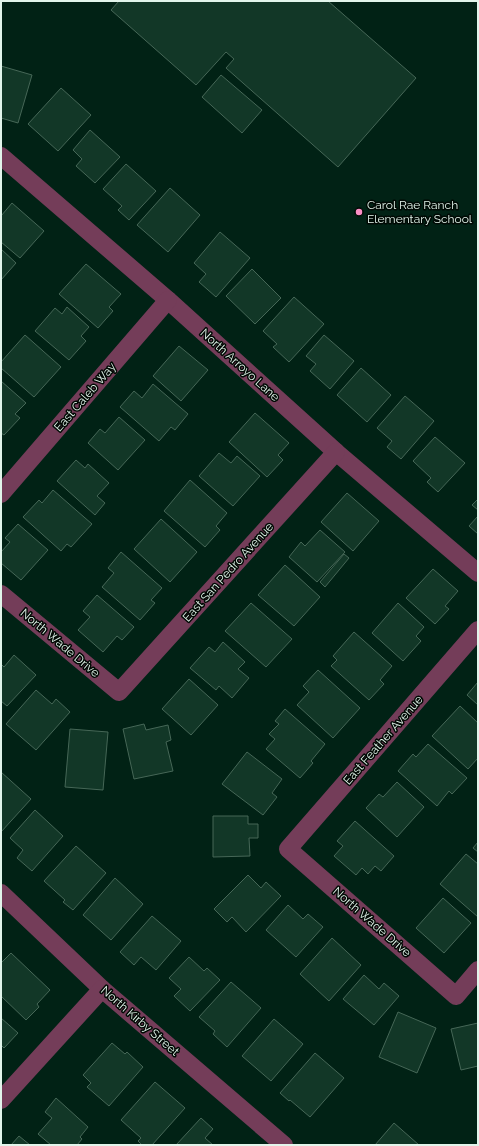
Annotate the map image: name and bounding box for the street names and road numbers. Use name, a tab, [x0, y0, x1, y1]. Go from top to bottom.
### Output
street label: North Arroyo Lane	[198, 326, 282, 404]
street label: East Caleb Way	[51, 359, 119, 434]
street label: East San Pedro Avenue	[180, 520, 276, 624]
street label: North Wade Drive	[18, 606, 102, 680]
street label: East Feather Avenue	[340, 693, 426, 787]
street label: North Wade Drive	[330, 884, 414, 960]
street label: North Kirby Street	[98, 983, 182, 1059]

